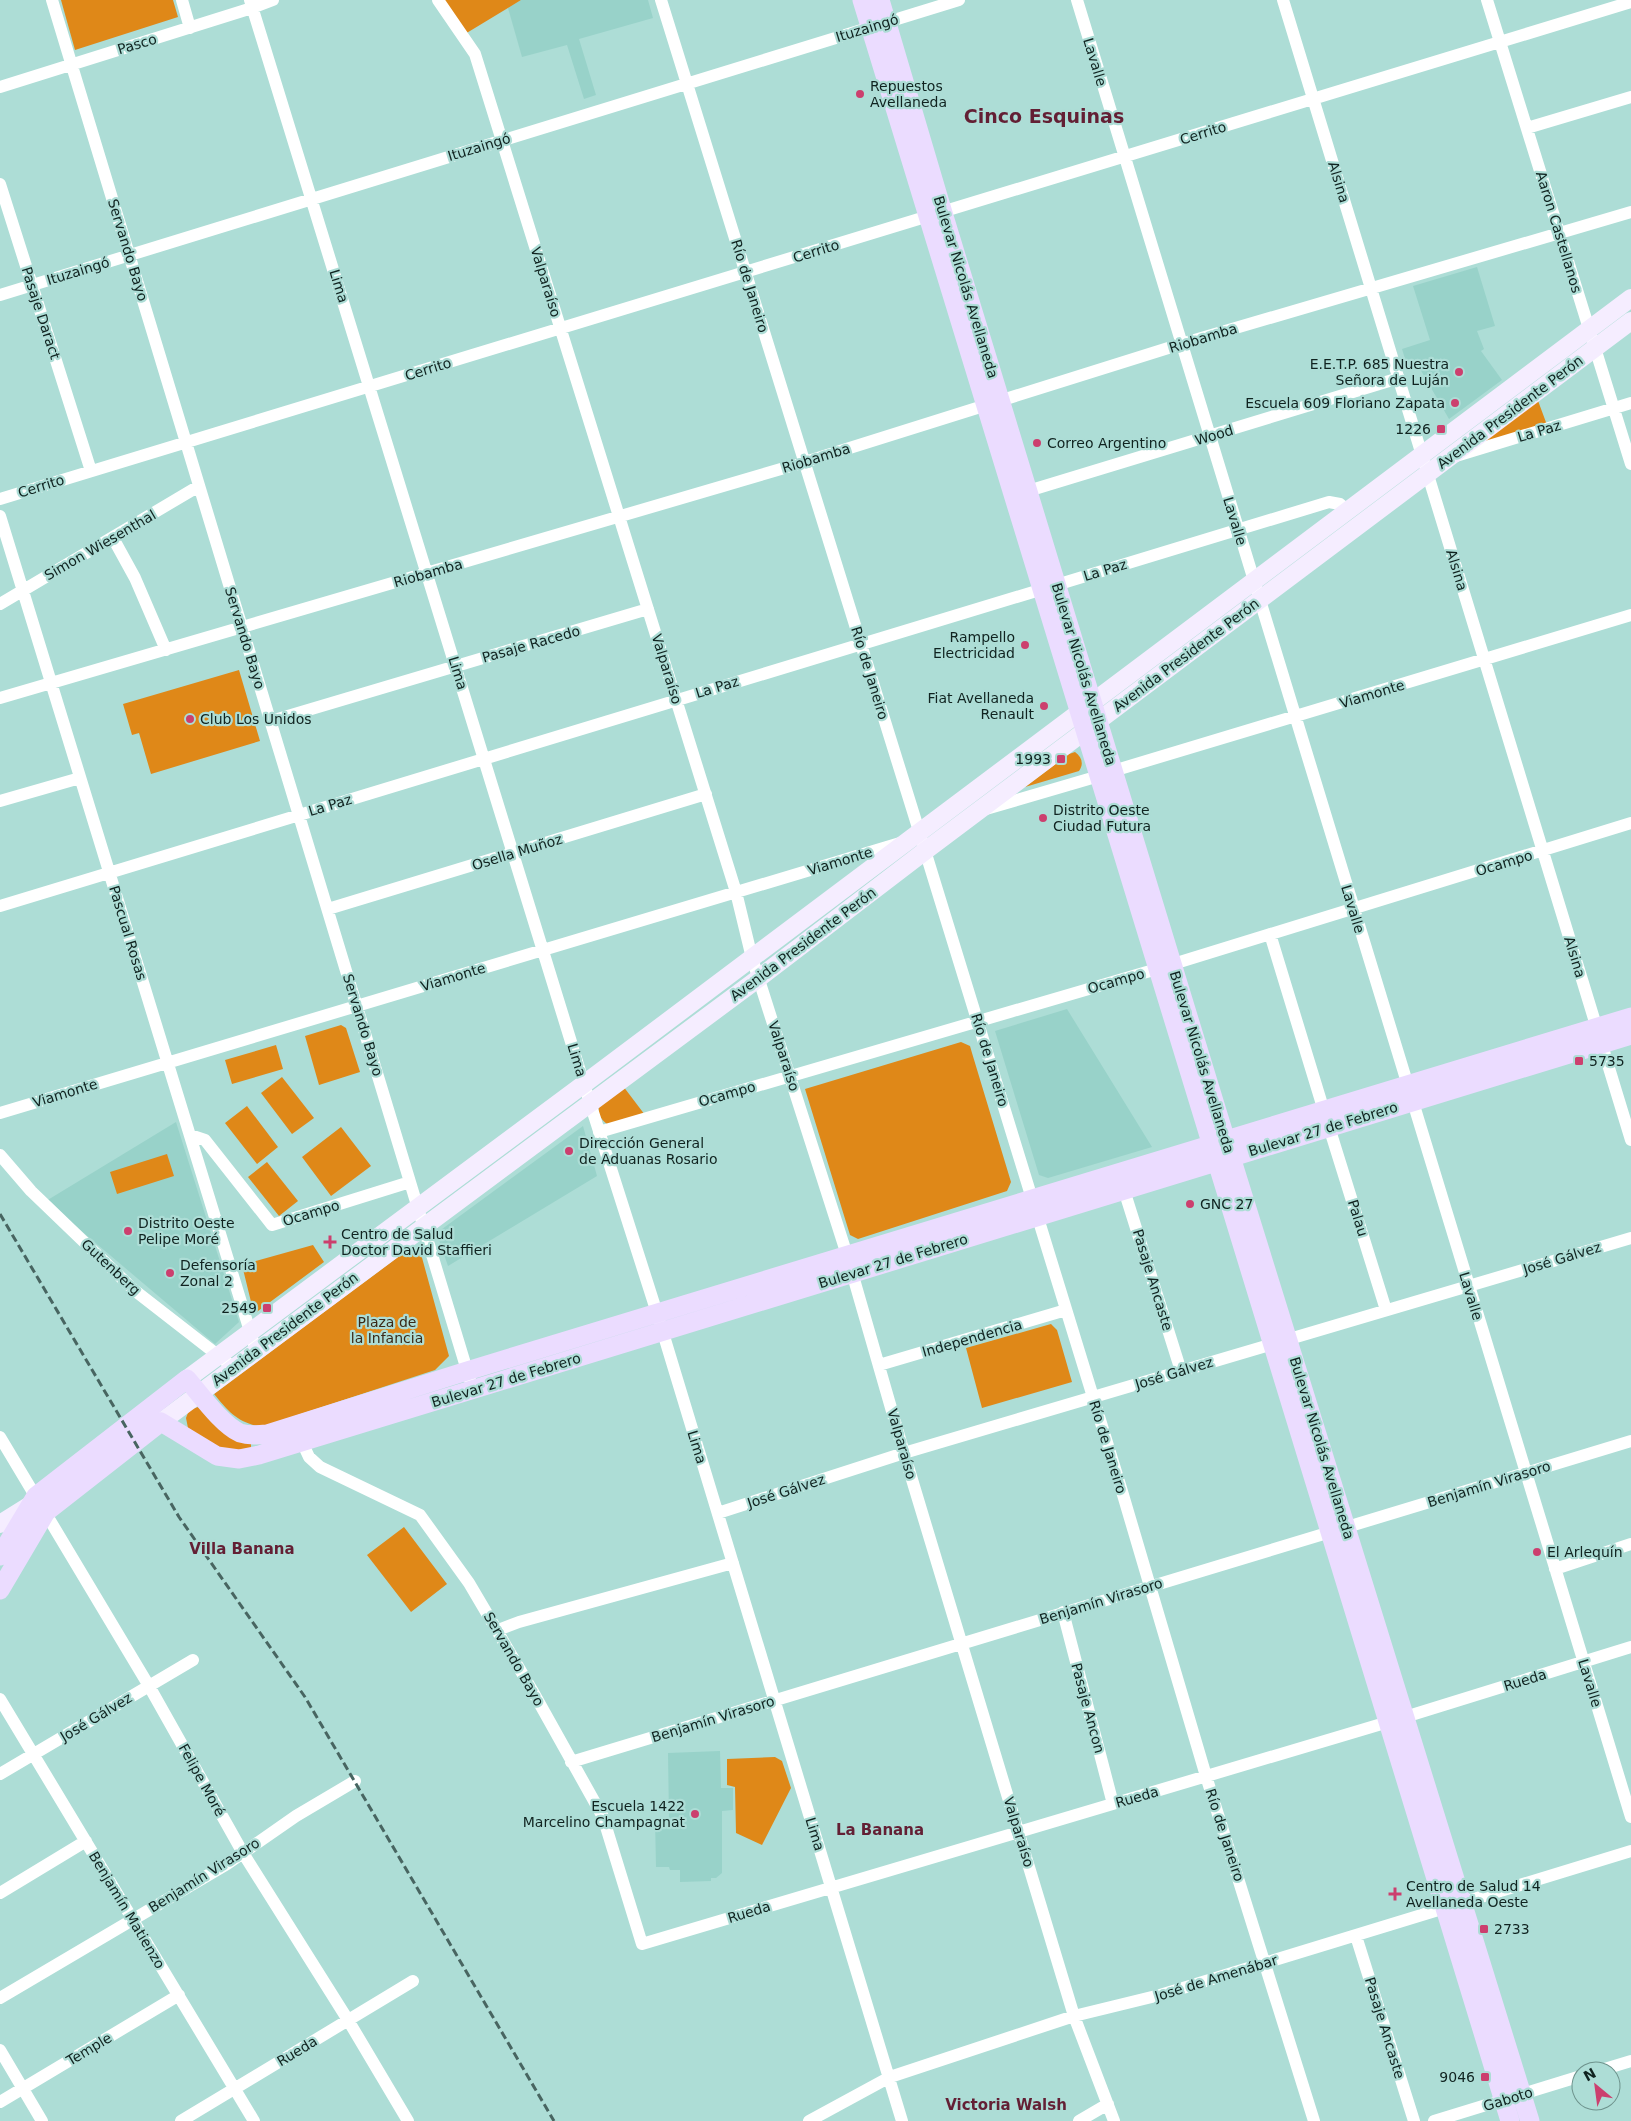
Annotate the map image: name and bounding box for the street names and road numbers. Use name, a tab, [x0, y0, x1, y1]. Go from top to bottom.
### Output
street label: Ituzaingó	[834, 11, 900, 45]
street label: Pasco	[116, 31, 158, 57]
street label: Lavalle	[1080, 36, 1110, 88]
street label: Cerrito	[1178, 118, 1228, 148]
street label: Ituzaingó	[446, 130, 512, 164]
street label: Alsina	[1325, 160, 1353, 204]
street label: Aaron Castellanos	[1533, 169, 1585, 295]
street label: Bulevar Nicolás Avellaneda	[931, 194, 1001, 380]
street label: Servando Bayo	[105, 197, 151, 303]
street label: Cerrito	[791, 236, 841, 266]
street label: Río de Janeiro	[728, 237, 772, 335]
street label: Valparaíso	[528, 245, 564, 319]
street label: Ituzaingó	[45, 254, 111, 288]
street label: Pasaje Daract	[19, 265, 64, 362]
street label: Lima	[326, 267, 352, 305]
street label: Riobamba	[1167, 320, 1239, 356]
street label: Avenida Presidente Perón	[1434, 352, 1586, 472]
street label: Cerrito	[403, 354, 453, 384]
street label: La Paz	[1515, 417, 1563, 445]
street label: Wood	[1193, 422, 1235, 448]
street label: Riobamba	[780, 440, 852, 476]
street label: Cerrito	[16, 471, 66, 501]
street label: Lavalle	[1220, 495, 1250, 547]
street label: Simon Wiesenthal	[41, 507, 159, 583]
street label: Alsina	[1443, 548, 1471, 592]
street label: Riobamba	[392, 556, 464, 590]
street label: La Paz	[1081, 556, 1129, 584]
street label: Bulevar Nicolás Avellaneda	[1049, 581, 1119, 767]
street label: Servando Bayo	[222, 585, 268, 691]
street label: Avenida Presidente Perón	[1110, 595, 1262, 715]
street label: Pasaje Racedo	[480, 622, 582, 666]
street label: Río de Janeiro	[848, 624, 892, 722]
street label: Valparaíso	[649, 632, 685, 706]
street label: Lima	[445, 654, 471, 692]
street label: La Paz	[693, 673, 741, 701]
street label: Viamonte	[1338, 677, 1406, 711]
street label: La Paz	[306, 791, 354, 819]
street label: Osella Muñoz	[470, 831, 564, 873]
street label: Viamonte	[806, 844, 874, 878]
street label: Ocampo	[1474, 847, 1534, 879]
street label: Lavalle	[1338, 883, 1368, 935]
street label: Pascual Rosas	[106, 884, 150, 982]
street label: Avenida Presidente Perón	[727, 884, 879, 1004]
street label: Alsina	[1561, 935, 1589, 979]
street label: Viamonte	[419, 960, 487, 994]
street label: Ocampo	[1086, 965, 1146, 997]
street label: Bulevar Nicolás Avellaneda	[1167, 969, 1237, 1155]
street label: Servando Bayo	[340, 972, 386, 1078]
street label: Río de Janeiro	[968, 1011, 1012, 1109]
street label: Valparaíso	[765, 1019, 803, 1093]
street label: Lima	[564, 1041, 590, 1079]
street label: Viamonte	[31, 1076, 99, 1110]
street label: Ocampo	[697, 1078, 757, 1110]
street label: Bulevar 27 de Febrero	[1246, 1099, 1400, 1159]
street label: Ocampo	[281, 1197, 341, 1229]
street label: Palau	[1345, 1198, 1371, 1238]
street label: Pasaje Ancaste	[1130, 1227, 1176, 1333]
street label: Bulevar 27 de Febrero	[816, 1231, 970, 1291]
street label: Gutenberg	[78, 1236, 144, 1298]
street label: José Gálvez	[1520, 1239, 1603, 1278]
street label: Avenida Presidente Perón	[209, 1269, 361, 1389]
street label: Lavalle	[1456, 1270, 1486, 1322]
street label: Independencia	[920, 1316, 1024, 1360]
street label: Bulevar 27 de Febrero	[429, 1350, 583, 1410]
street label: José Gálvez	[1132, 1354, 1215, 1393]
street label: Bulevar Nicolás Avellaneda	[1287, 1355, 1357, 1541]
street label: Río de Janeiro	[1086, 1398, 1130, 1496]
street label: Valparaíso	[884, 1407, 920, 1481]
street label: Lima	[684, 1428, 710, 1466]
street label: Benjamín Virasoro	[1426, 1458, 1552, 1510]
street label: José Gálvez	[744, 1471, 827, 1511]
street label: Benjamín Virasoro	[1038, 1575, 1164, 1627]
street label: Servando Bayo	[481, 1609, 547, 1709]
street label: Lavalle	[1575, 1657, 1605, 1709]
street label: Pasaje Ancon	[1068, 1661, 1108, 1755]
street label: Rueda	[1502, 1666, 1548, 1694]
street label: José Gálvez	[56, 1689, 135, 1745]
street label: Benjamín Virasoro	[650, 1693, 776, 1745]
street label: Felipe Moré	[176, 1741, 228, 1819]
street label: Rueda	[1114, 1783, 1160, 1811]
street label: Río de Janeiro	[1202, 1787, 1248, 1883]
street label: Valparaíso	[1001, 1795, 1037, 1869]
street label: Lima	[802, 1815, 828, 1853]
street label: Benjamín Virasoro	[146, 1834, 262, 1916]
street label: Benjamín Matienzo	[86, 1849, 168, 1971]
street label: Rueda	[726, 1898, 772, 1926]
street label: José de Amenábar	[1152, 1952, 1280, 2005]
street label: Pasaje Ancaste	[1362, 1975, 1408, 2081]
street label: Temple	[63, 2029, 114, 2069]
street label: Rueda	[274, 2033, 320, 2069]
street label: Gaboto	[1481, 2084, 1535, 2114]

